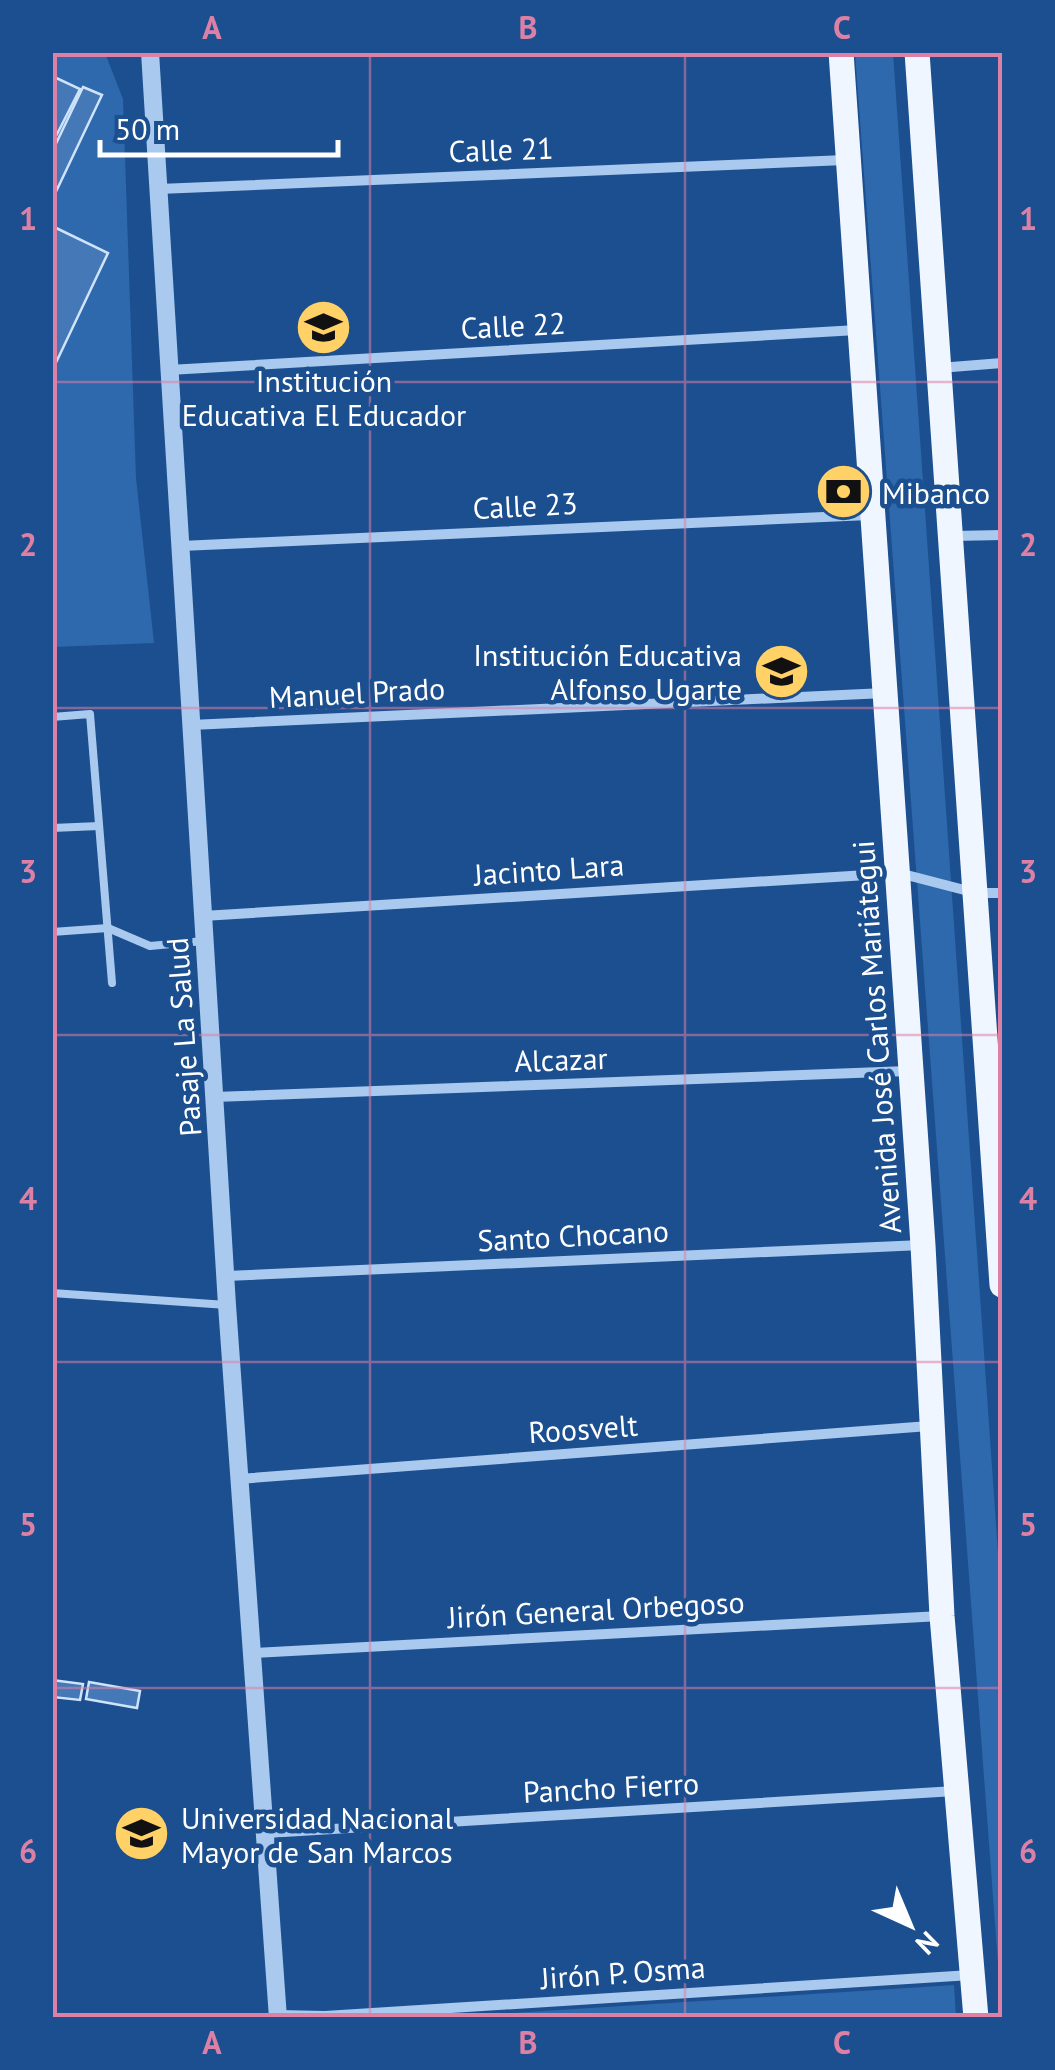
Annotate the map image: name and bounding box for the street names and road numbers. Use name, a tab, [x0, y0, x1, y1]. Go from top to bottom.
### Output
street label: Calle 21	[448, 128, 554, 170]
street label: Calle 22	[460, 303, 566, 347]
street label: Calle 23	[472, 483, 578, 527]
street label: Manuel Prado	[268, 668, 446, 716]
street label: Avenida José Carlos Mariátegui	[843, 839, 909, 1235]
street label: Jacinto Lara	[471, 844, 625, 894]
street label: Pasaje La Salud	[157, 936, 209, 1138]
street label: Alcazar	[514, 1038, 608, 1080]
street label: Santo Chocano	[476, 1211, 670, 1259]
street label: Roosvelt	[527, 1405, 639, 1451]
street label: Jirón General Orbegoso	[445, 1582, 745, 1636]
street label: Pancho Fierro	[522, 1763, 700, 1811]
street label: Jirón P. Osma	[537, 1947, 707, 1997]

